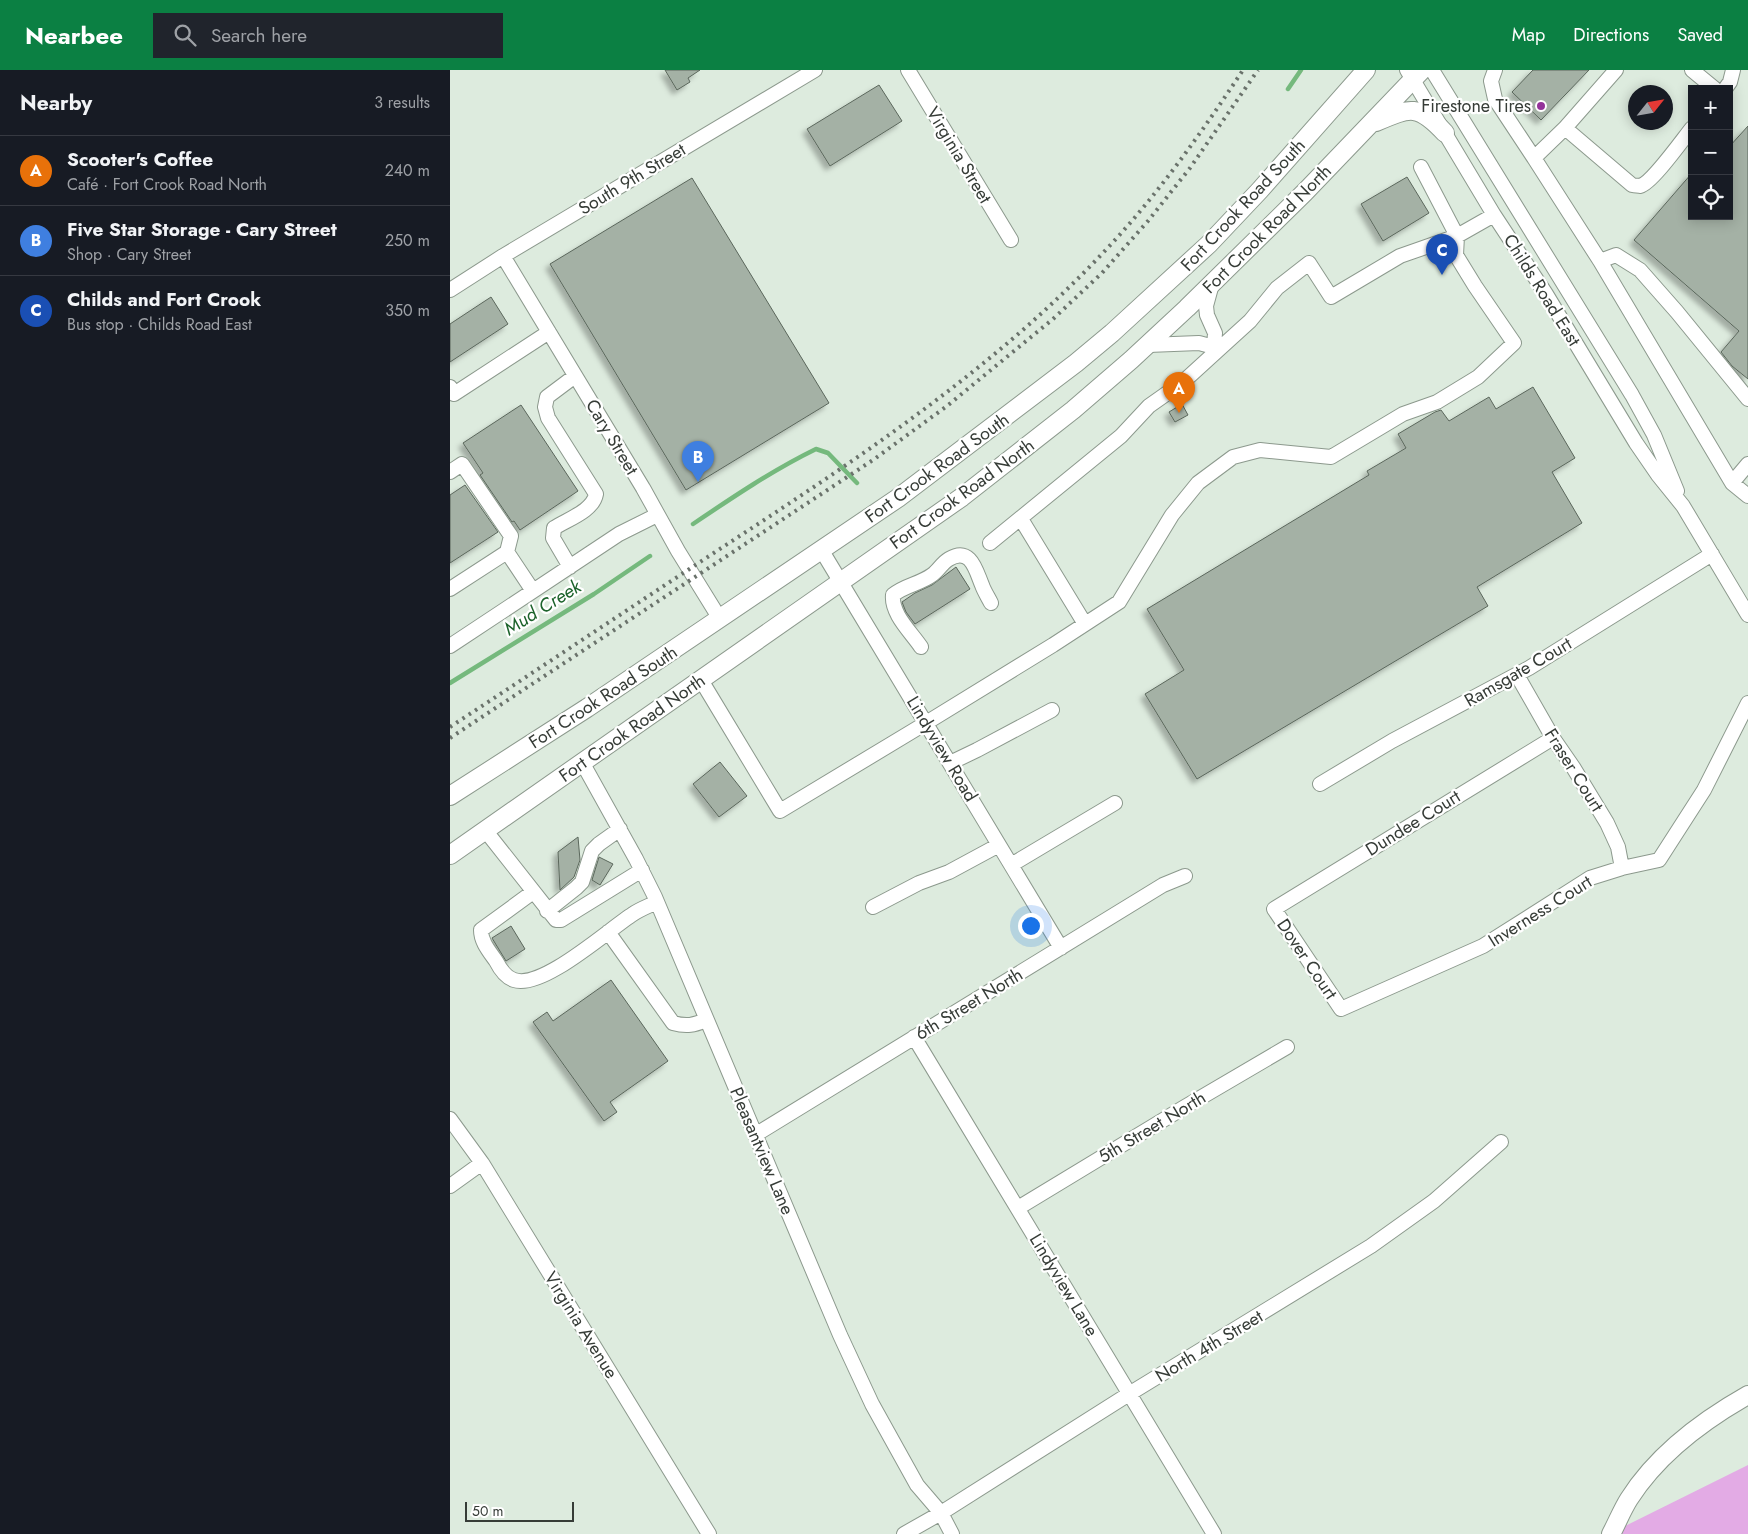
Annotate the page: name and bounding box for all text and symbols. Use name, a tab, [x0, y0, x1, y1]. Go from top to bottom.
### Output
search box	[153, 13, 503, 58]
text: Nearbee	[25, 18, 123, 53]
icon: search	[171, 21, 199, 49]
text: Search here	[211, 22, 307, 49]
text: Map	[1512, 22, 1545, 48]
text: Directions	[1573, 22, 1649, 48]
text: Saved	[1677, 22, 1723, 48]
north arrow	[1628, 85, 1673, 130]
map controls	[1688, 85, 1733, 220]
button: +	[1688, 85, 1733, 130]
text: Nearby	[20, 88, 92, 118]
text: 3 results	[374, 91, 430, 114]
place label: Firestone Tires	[1421, 93, 1531, 119]
marker: Firestone Tires	[1535, 100, 1547, 112]
street label: Virginia Street	[920, 102, 998, 209]
button: −	[1688, 130, 1733, 175]
street label: Fort Crook Road South	[1175, 133, 1311, 277]
street label: South 9th Street	[574, 136, 691, 221]
text: Scooter's Coffee	[67, 146, 213, 173]
text: A	[30, 159, 42, 182]
text: 240 m	[385, 159, 430, 182]
street label: Fort Crook Road North	[1197, 159, 1337, 299]
text: Café · Fort Crook Road North	[67, 173, 267, 196]
button: locate	[1688, 175, 1733, 220]
text: Five Star Storage - Cary Street	[67, 216, 337, 243]
text: B	[31, 229, 41, 252]
text: 250 m	[385, 229, 430, 252]
street label: Childs Road East	[1497, 229, 1587, 352]
pin: C	[1426, 234, 1458, 275]
text: Shop · Cary Street	[67, 243, 191, 266]
text: Childs and Fort Crook	[67, 286, 261, 313]
text: C	[30, 299, 42, 322]
text: 350 m	[385, 299, 430, 322]
text: Bus stop · Childs Road East	[67, 313, 252, 336]
pin: A	[1163, 372, 1195, 413]
street label: Cary Street	[579, 394, 645, 480]
street label: Fort Crook Road South	[860, 407, 1014, 529]
street label: Fort Crook Road North	[884, 433, 1040, 555]
pin: B	[682, 441, 714, 482]
water label: Mud Creek	[498, 573, 587, 642]
street label: Ramsgate Court	[1460, 630, 1577, 713]
street label: Fort Crook Road South	[524, 639, 682, 755]
street label: Fort Crook Road North	[554, 668, 710, 788]
street label: Lindyview Road	[900, 691, 984, 807]
street label: Fraser Court	[1538, 723, 1610, 817]
street label: Dundee Court	[1361, 783, 1466, 862]
street label: Inverness Court	[1483, 868, 1597, 953]
your location	[1018, 913, 1044, 939]
street label: Dover Court	[1270, 913, 1344, 1005]
street label: 6th Street North	[910, 962, 1028, 1046]
street label: Pleasantview Lane	[723, 1083, 801, 1219]
street label: 5th Street North	[1093, 1085, 1211, 1169]
street label: Lindyview Lane	[1023, 1229, 1105, 1341]
street label: Virginia Avenue	[538, 1267, 624, 1383]
street label: North 4th Street	[1150, 1303, 1268, 1388]
scale bar	[465, 1499, 574, 1522]
text: 50 m	[472, 1501, 503, 1521]

